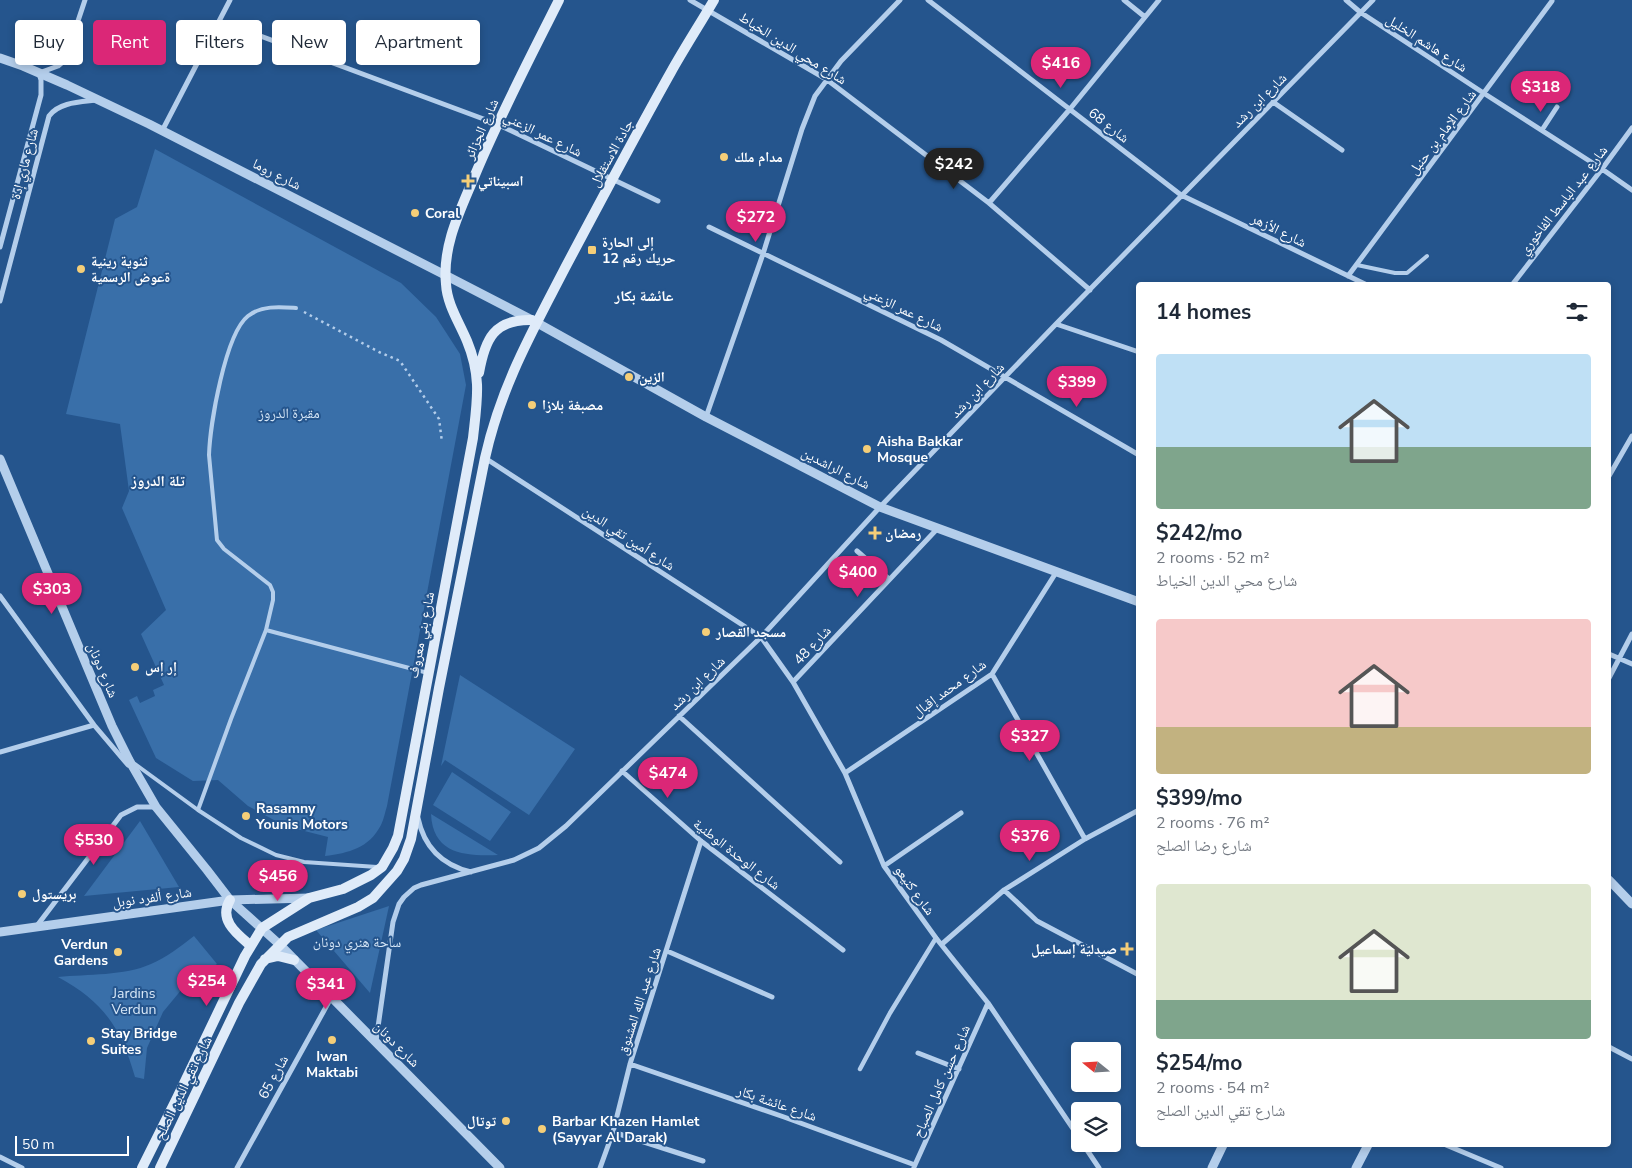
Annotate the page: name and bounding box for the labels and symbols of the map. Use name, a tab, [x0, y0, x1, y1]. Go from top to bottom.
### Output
street label: شارع محي الدين الخياط	[734, 8, 850, 91]
street label: شارع هاشم الخليل	[1382, 10, 1471, 77]
pin: $416	[1031, 46, 1091, 89]
street label: شارع ابن رشد	[1228, 69, 1291, 132]
pin: $318	[1511, 70, 1571, 113]
street label: شارع الإمام بن حنبل	[1404, 86, 1481, 179]
street label: شارع الجزائر	[459, 96, 503, 163]
street label: شارع 68	[1084, 103, 1133, 147]
street label: شارع عمر الزعني	[500, 107, 585, 163]
street label: جادة الاستقلال	[585, 116, 638, 191]
street label: شارع ماري إدة	[6, 127, 45, 202]
street label: شارع عبد الباسط الفاخوري	[1515, 142, 1613, 260]
place label: مدام ملك	[734, 148, 783, 167]
pin: $242	[924, 148, 984, 190]
marker: مدام ملك	[718, 151, 730, 163]
street label: شارع روما	[249, 154, 304, 195]
place label: اسبيناتي	[478, 172, 524, 192]
marker: اسبيناتي	[462, 175, 474, 187]
pin: $272	[726, 200, 786, 243]
place label: Coral	[425, 204, 460, 223]
marker: Coral	[409, 207, 421, 219]
street label: شارع الأزهر	[1247, 209, 1309, 252]
place label: إلی الحارة حريك رقم 12	[602, 233, 675, 268]
marker: إلی الحارة حريك رقم 12	[586, 244, 598, 256]
place label: ثنوية رينية ةعوض الرسمية	[91, 252, 170, 287]
marker: ثنوية رينية ةعوض الرسمية	[75, 263, 87, 275]
street label: شارع عمر الزعني	[861, 282, 946, 338]
district label: عائشة بكار	[614, 286, 674, 306]
street label: شارع ابن رشد	[946, 358, 1009, 422]
pin: $399	[1047, 366, 1107, 408]
place label: الزين	[639, 368, 665, 387]
marker: الزين	[623, 371, 635, 383]
place label: مصبغة بلازا	[542, 396, 603, 415]
marker: مصبغة بلازا	[526, 399, 538, 411]
park label: مقبرة الدروز	[257, 404, 320, 423]
place label: Aisha Bakkar Mosque	[877, 432, 963, 467]
street label: شارع الراشدين	[798, 443, 873, 494]
marker: Aisha Bakkar Mosque	[861, 443, 873, 455]
district label: تلة الدروز	[130, 471, 185, 491]
street label: شارع أمين تقي الدين	[578, 502, 678, 577]
place label: رمضان	[885, 524, 921, 543]
marker: رمضان	[869, 527, 881, 539]
pin: $400	[828, 556, 888, 598]
pin: $303	[22, 572, 82, 615]
street label: شارع بني معروف	[404, 590, 441, 680]
street label: شارع 48	[789, 622, 835, 669]
place label: مسجد القصار	[715, 623, 786, 642]
marker: مسجد القصار	[700, 626, 712, 638]
street label: شارع دونان	[82, 640, 123, 701]
street label: شارع ابن رشد	[665, 652, 729, 715]
street label: شارع محمد إقبال	[908, 655, 990, 722]
place label: إر إس	[145, 658, 177, 677]
marker: إر إس	[129, 661, 141, 673]
pin: $327	[1000, 720, 1060, 762]
pin: $474	[638, 756, 698, 799]
place label: Rasamny Younis Motors	[255, 799, 348, 834]
marker: Rasamny Younis Motors	[240, 810, 252, 822]
street label: شارع الوحدة الوطنية	[689, 814, 784, 894]
pin: $376	[1000, 820, 1060, 862]
pin: $530	[64, 824, 124, 866]
pin: $456	[248, 860, 308, 902]
street label: شارع كنيعو	[890, 861, 939, 919]
street label: شارع ألفرد نوبل	[111, 883, 193, 912]
place label: بريستول	[32, 885, 77, 904]
marker: بريستول	[16, 888, 28, 900]
park label: ساحة هنري دونان	[313, 933, 401, 954]
place label: Verdun Gardens	[54, 935, 108, 970]
place label: صيدليّة إسماعيل	[1031, 940, 1117, 959]
marker: صيدليّة إسماعيل	[1121, 943, 1133, 955]
street label: شارع عبد الله المشنوق	[613, 945, 666, 1058]
marker: Verdun Gardens	[112, 946, 124, 958]
pin: $254	[177, 964, 237, 1007]
pin: $341	[296, 968, 356, 1010]
park label: Jardins Verdun	[110, 984, 157, 1019]
street label: شارع دونان	[369, 1017, 424, 1072]
street label: شارع حسن كامل الصباح	[908, 1022, 975, 1141]
place label: Stay Bridge Suites	[101, 1024, 177, 1059]
street label: شارع تقي الدين الصلح	[150, 1033, 218, 1144]
marker: Iwan Maktabi	[326, 1034, 338, 1046]
marker: Stay Bridge Suites	[85, 1035, 97, 1047]
north arrow	[1071, 1042, 1121, 1092]
place label: Iwan Maktabi	[306, 1047, 358, 1082]
street label: شارع 65	[254, 1052, 293, 1102]
street label: شارع عائشة بكار	[734, 1081, 819, 1126]
place label: توتال	[467, 1112, 496, 1131]
place label: Barbar Khazen Hamlet (Sayyar Al Darak)	[552, 1112, 700, 1147]
marker: توتال	[500, 1115, 512, 1127]
marker: Barbar Khazen Hamlet (Sayyar Al Darak)	[536, 1123, 548, 1135]
scale bar	[15, 1133, 129, 1156]

